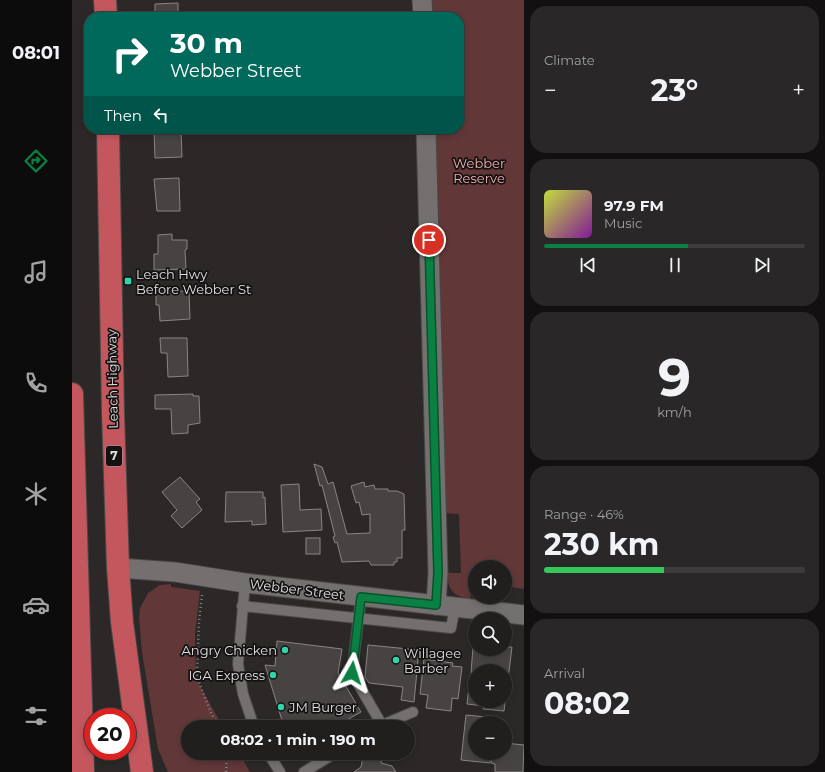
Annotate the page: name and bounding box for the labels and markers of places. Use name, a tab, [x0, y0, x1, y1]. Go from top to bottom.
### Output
pin	[412, 223, 446, 257]
place label: Leach Hwy Before Webber St	[136, 266, 251, 297]
marker: Leach Hwy Before Webber St	[123, 276, 133, 286]
place label: Angry Chicken	[182, 642, 277, 658]
marker: Angry Chicken	[280, 645, 290, 655]
place label: Willagee Barber	[404, 645, 461, 676]
marker: Willagee Barber	[391, 655, 401, 665]
place label: IGA Express	[188, 667, 265, 683]
marker: IGA Express	[268, 670, 278, 680]
place label: JM Burger	[288, 699, 357, 715]
marker: JM Burger	[276, 702, 286, 712]

